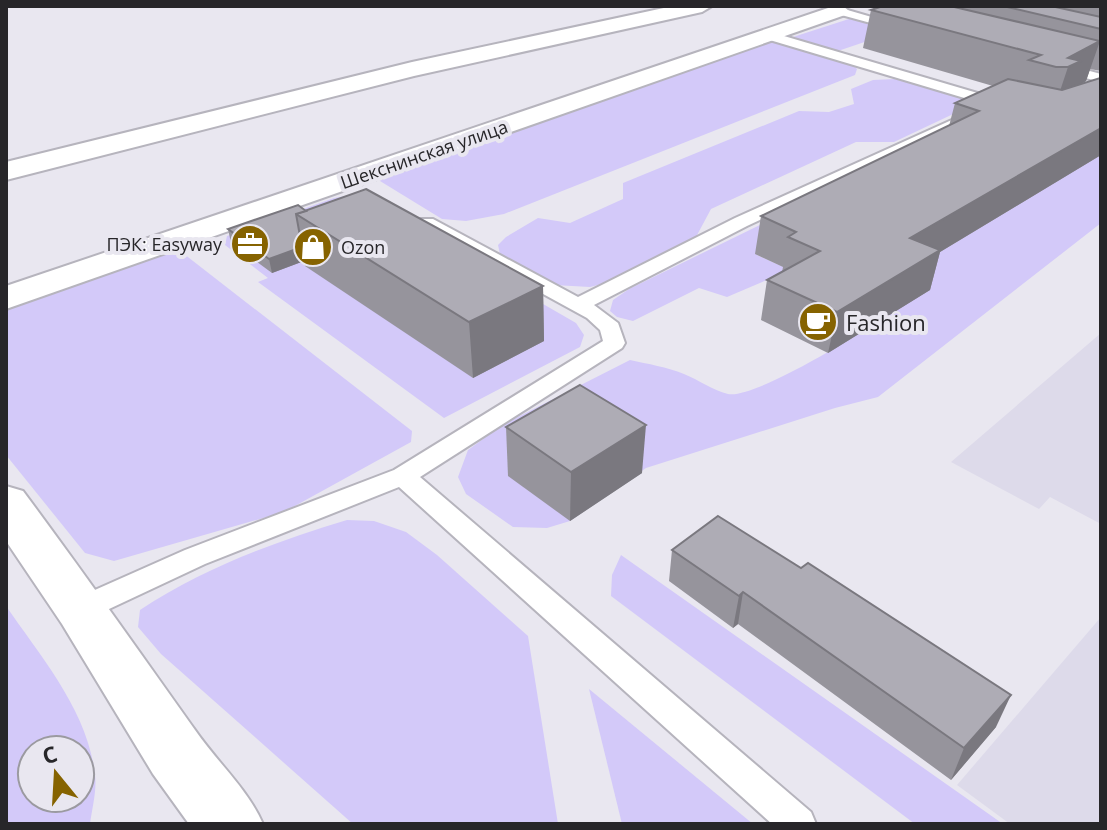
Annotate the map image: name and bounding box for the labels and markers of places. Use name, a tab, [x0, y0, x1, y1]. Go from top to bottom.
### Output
office icon: ПЭК: Easyway	[229, 223, 271, 265]
shop icon: Ozon	[292, 226, 334, 268]
place label: ПЭК: Easyway	[107, 232, 223, 256]
place label: Ozon	[341, 235, 385, 259]
cafe icon: Fashion	[797, 301, 839, 343]
place label: Fashion	[846, 307, 926, 337]

